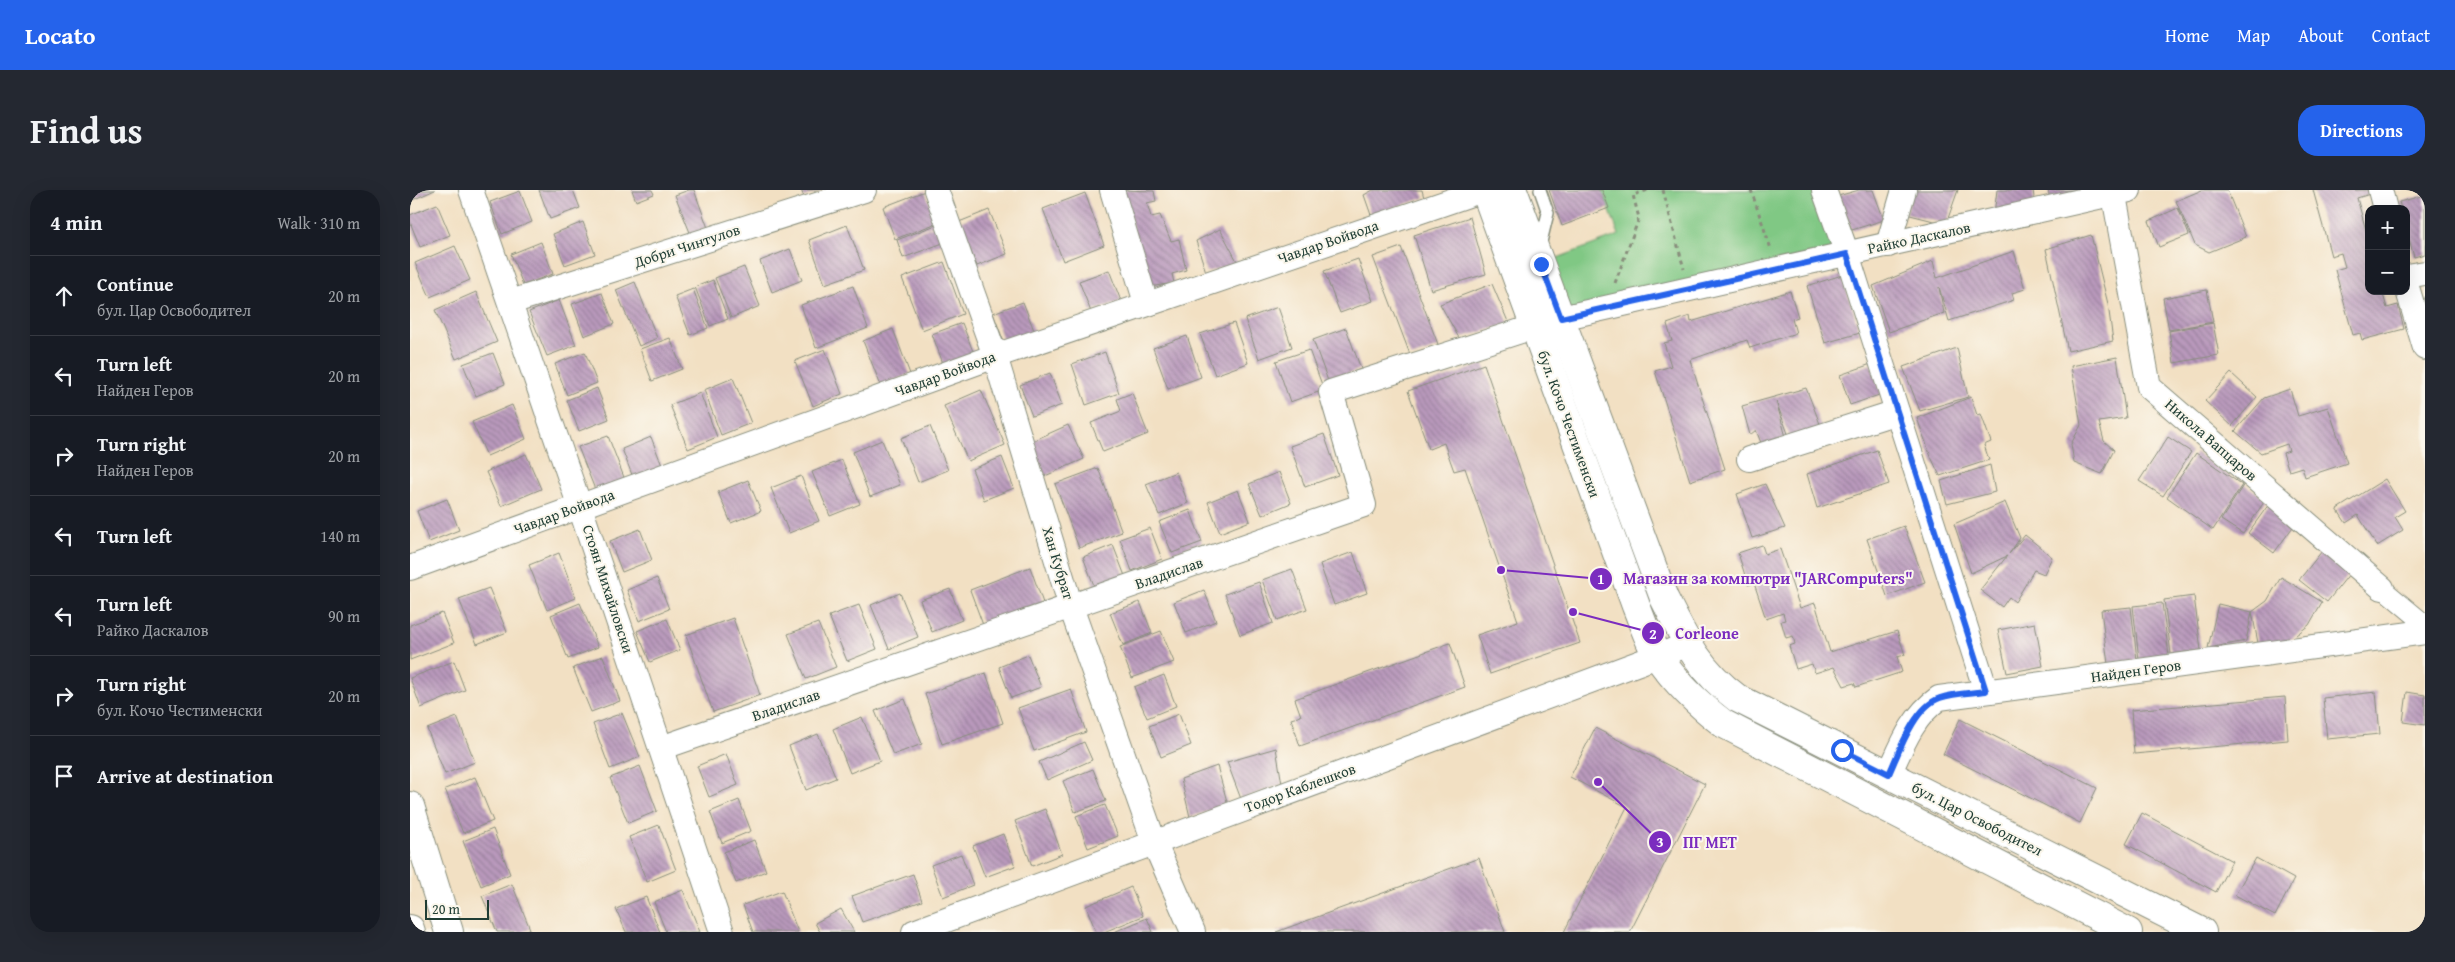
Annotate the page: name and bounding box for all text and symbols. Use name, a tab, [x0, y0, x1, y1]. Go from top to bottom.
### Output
text: Locato	[25, 18, 96, 53]
text: Home	[2165, 22, 2209, 49]
text: Map	[2237, 22, 2270, 49]
text: About	[2298, 22, 2344, 49]
text: Contact	[2372, 22, 2430, 49]
text: Find us	[30, 105, 143, 156]
button: Directions	[2298, 105, 2425, 156]
map controls	[2365, 205, 2410, 295]
button: +	[2365, 205, 2410, 250]
text: 4 min	[50, 207, 102, 238]
text: Walk · 310 m	[277, 211, 360, 235]
street label: Чавдар Войвода	[1274, 214, 1382, 269]
street label: Райко Даскалов	[1866, 216, 1972, 259]
street label: Добри Чинтулов	[630, 219, 742, 273]
button: −	[2365, 250, 2410, 295]
route end	[1530, 253, 1553, 276]
text: Continue	[97, 270, 174, 298]
icon: ahead	[50, 282, 78, 310]
text: 20 m	[328, 284, 360, 308]
text: бул. Цар Освободител	[97, 298, 251, 322]
street label: Чавдар Войвода	[892, 345, 999, 401]
street label: бул. Кочо Честименски	[1533, 347, 1606, 500]
text: Turn left	[97, 350, 172, 378]
icon: left	[50, 362, 78, 390]
text: 20 m	[328, 364, 360, 388]
text: Найден Геров	[97, 378, 194, 402]
street label: Никола Вапцаров	[2161, 394, 2262, 486]
text: Turn right	[97, 430, 186, 458]
icon: right	[50, 442, 78, 470]
text: 20 m	[328, 444, 360, 468]
text: Найден Геров	[97, 458, 194, 482]
street label: Чавдар Войвода	[511, 483, 618, 539]
icon: left	[50, 522, 78, 550]
text: Turn left	[97, 522, 172, 550]
street label: Стоян Михайловски	[578, 522, 639, 656]
text: 140 m	[320, 524, 360, 548]
street label: Хан Кубрат	[1037, 524, 1080, 603]
street label: Владислав	[1132, 551, 1206, 594]
callout: Магазин за компютри "JARComputers"	[1588, 563, 1923, 594]
text: Магазин за компютри "JARComputers"	[1623, 566, 1913, 590]
text: 1	[1597, 568, 1605, 589]
text: Turn left	[97, 590, 172, 618]
icon: left	[50, 602, 78, 630]
text: 90 m	[328, 604, 360, 628]
text: Райко Даскалов	[97, 618, 209, 642]
callout: Corleone	[1640, 618, 1749, 649]
text: Corleone	[1675, 621, 1739, 645]
text: 2	[1649, 623, 1657, 644]
street label: Найден Геров	[2090, 654, 2182, 687]
text: Turn right	[97, 670, 186, 698]
icon: right	[50, 682, 78, 710]
street label: Владислав	[749, 683, 823, 726]
text: 20 m	[328, 684, 360, 708]
text: бул. Кочо Честименски	[97, 698, 263, 722]
route start	[1831, 739, 1854, 762]
street label: Тодор Каблешков	[1241, 758, 1358, 817]
icon: arrive	[50, 762, 78, 790]
text: Arrive at destination	[97, 762, 273, 790]
street label: бул. Цар Освободител	[1908, 776, 2046, 861]
callout: ПГ МЕТ	[1648, 826, 1747, 857]
text: ПГ МЕТ	[1683, 830, 1738, 854]
text: 3	[1656, 831, 1664, 852]
scale bar	[425, 897, 489, 920]
text: 20 m	[432, 899, 460, 919]

